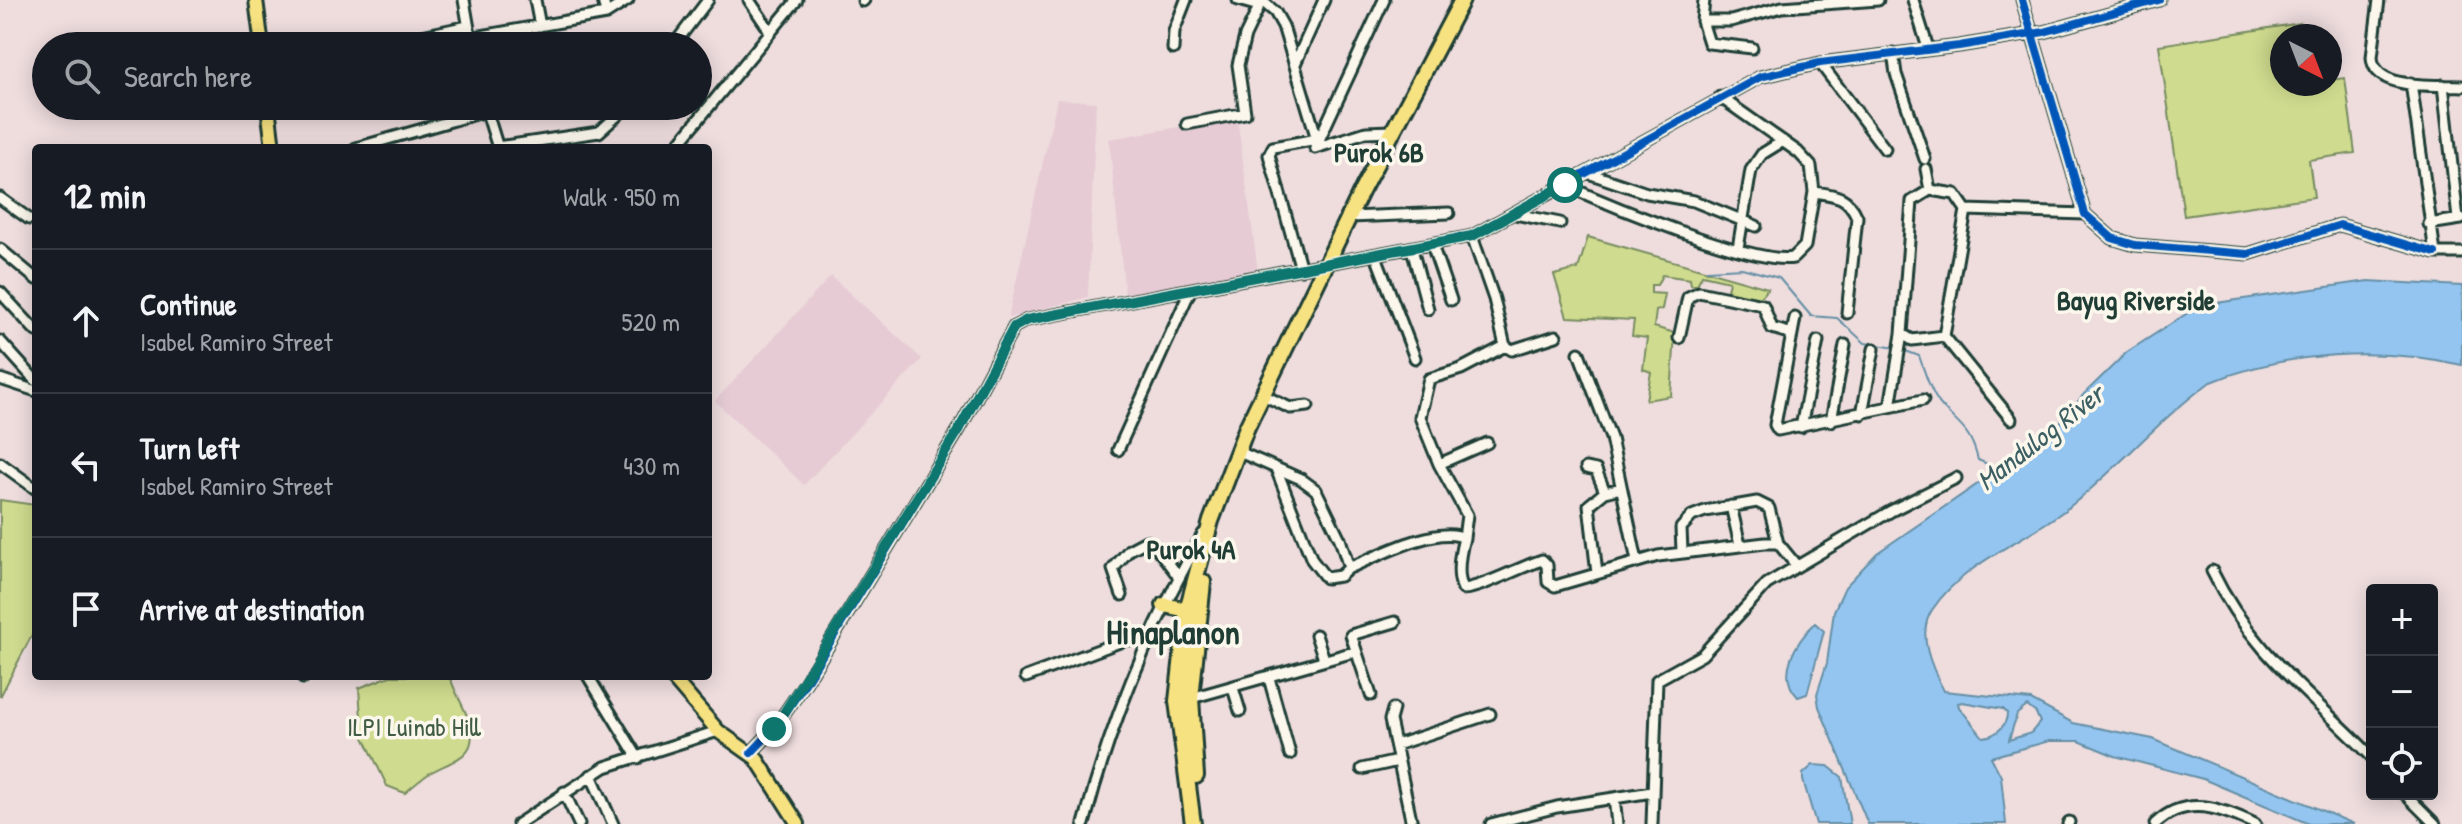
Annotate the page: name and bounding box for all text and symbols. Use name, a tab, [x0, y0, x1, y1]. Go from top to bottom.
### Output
north arrow	[2270, 24, 2342, 96]
search box	[32, 32, 712, 120]
icon: search	[60, 54, 104, 98]
text: Search here	[124, 56, 252, 96]
district label: Purok 6B	[1334, 133, 1424, 171]
route start	[1547, 167, 1583, 203]
text: 12 min	[64, 173, 146, 219]
text: Walk · 950 m	[563, 179, 680, 214]
district label: Bayug Riverside	[2057, 281, 2216, 320]
text: Continue	[140, 284, 237, 324]
icon: ahead	[64, 299, 108, 343]
text: 520 m	[622, 304, 680, 339]
text: Isabel Ramiro Street	[140, 324, 333, 359]
water label: Mandulog River	[1968, 373, 2114, 499]
text: Turn left	[140, 428, 239, 468]
icon: left	[64, 443, 108, 487]
text: 430 m	[623, 448, 680, 483]
text: Isabel Ramiro Street	[140, 468, 333, 503]
district label: Purok 4A	[1147, 530, 1236, 568]
map controls	[2366, 584, 2438, 800]
button: +	[2366, 584, 2438, 656]
icon: arrive	[64, 587, 108, 631]
text: Arrive at destination	[140, 589, 365, 629]
district label: Hinaplanon	[1106, 609, 1240, 656]
button: −	[2366, 656, 2438, 728]
park label: ILPI Luinab Hill	[347, 709, 482, 744]
route end	[756, 711, 792, 747]
button: locate	[2366, 728, 2438, 800]

